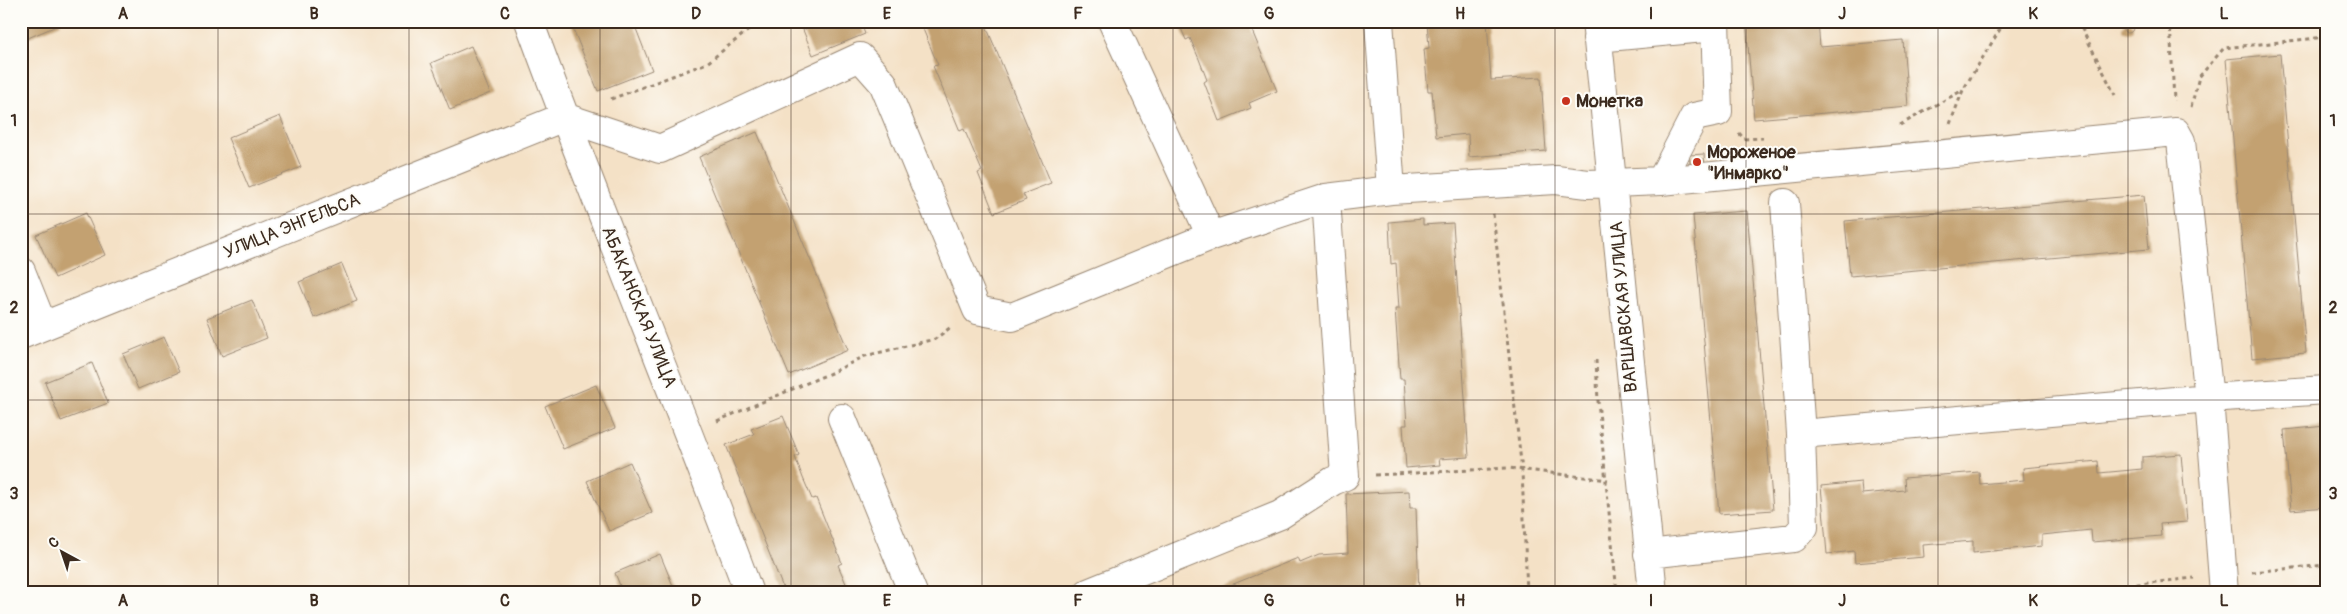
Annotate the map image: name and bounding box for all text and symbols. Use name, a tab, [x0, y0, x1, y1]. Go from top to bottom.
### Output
text: A	[118, 4, 129, 24]
text: B	[309, 4, 319, 24]
text: C	[500, 4, 510, 24]
text: D	[691, 4, 701, 24]
text: E	[883, 4, 892, 24]
text: F	[1073, 4, 1083, 24]
text: G	[1264, 4, 1275, 24]
text: H	[1455, 4, 1465, 24]
text: I	[1649, 4, 1653, 24]
text: J	[1838, 4, 1846, 24]
text: K	[2028, 4, 2038, 24]
text: L	[2219, 4, 2229, 24]
place label: Монетка	[1576, 90, 1644, 113]
marker: Монетка	[1560, 95, 1572, 107]
text: 1	[11, 111, 17, 131]
text: 1	[2330, 111, 2336, 131]
place label: Мороженое "Инмарко"	[1707, 141, 1797, 185]
marker: Мороженое "Инмарко"	[1691, 156, 1703, 168]
street label: УЛИЦА ЭНГЕЛЬСА	[220, 188, 364, 264]
street label: ВАРШАВСКАЯ УЛИЦА	[1605, 220, 1643, 394]
street label: АБАКАНСКАЯ УЛИЦА	[596, 223, 682, 391]
text: 2	[10, 298, 19, 318]
text: 2	[2329, 298, 2338, 318]
text: 3	[10, 484, 19, 504]
text: 3	[2329, 484, 2338, 504]
north arrow	[38, 526, 88, 576]
text: С	[45, 533, 63, 552]
text: A	[118, 591, 129, 611]
text: B	[309, 591, 319, 611]
text: C	[500, 591, 510, 611]
text: D	[691, 591, 701, 611]
text: E	[883, 591, 892, 611]
text: F	[1073, 591, 1083, 611]
text: G	[1264, 591, 1275, 611]
text: H	[1455, 591, 1465, 611]
text: I	[1649, 591, 1653, 611]
text: J	[1838, 591, 1846, 611]
text: K	[2028, 591, 2038, 611]
text: L	[2219, 591, 2229, 611]

